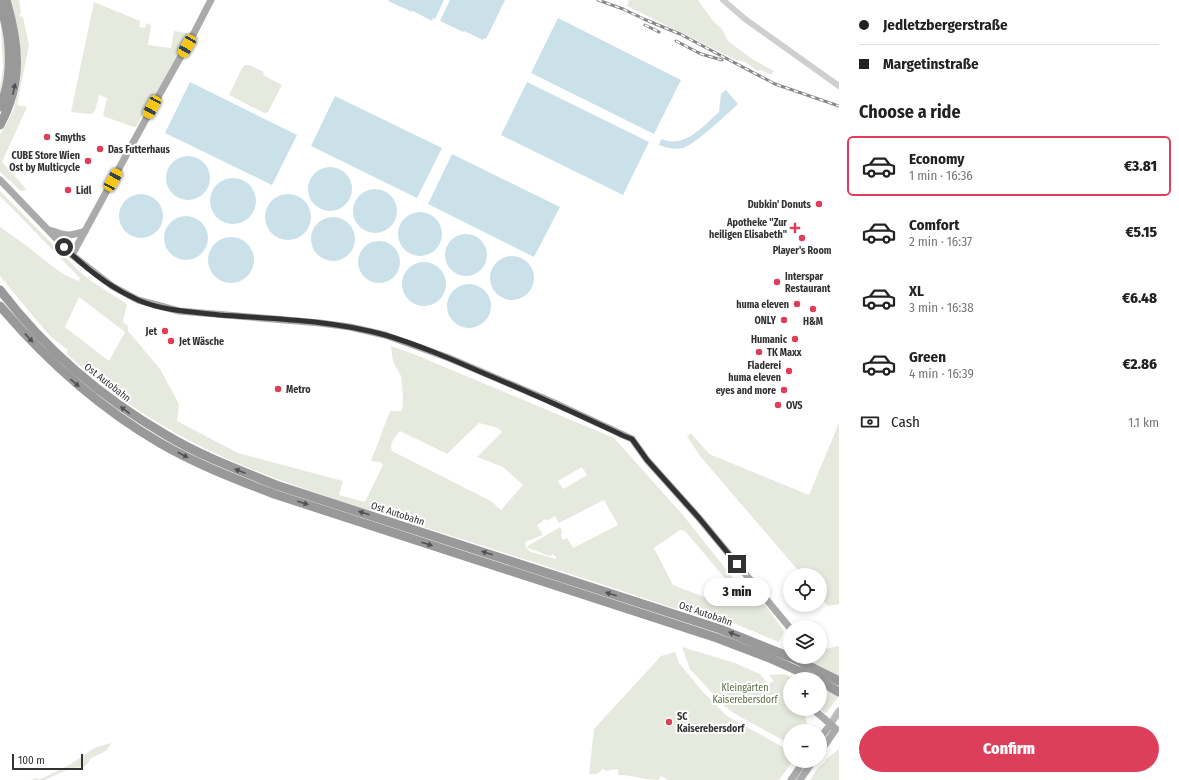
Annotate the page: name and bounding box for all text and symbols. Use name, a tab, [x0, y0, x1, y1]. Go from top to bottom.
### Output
text: Jedletzbergerstraße	[883, 16, 1008, 34]
car	[176, 33, 198, 59]
text: Margetinstraße	[883, 55, 979, 73]
one-way arrow	[12, 83, 18, 95]
car	[141, 94, 163, 120]
text: Choose a ride	[859, 101, 961, 123]
marker: Smyths	[42, 132, 52, 142]
place label: Smyths	[55, 132, 86, 144]
marker: Das Futterhaus	[95, 144, 105, 154]
place label: Das Futterhaus	[108, 144, 170, 156]
icon: car	[861, 148, 897, 184]
place label: CUBE Store Wien Ost by Multicycle	[9, 150, 80, 174]
text: Economy	[909, 150, 964, 168]
marker: CUBE Store Wien Ost by Multicycle	[83, 156, 93, 166]
text: €3.81	[1124, 157, 1157, 175]
car	[102, 167, 124, 193]
text: 1 min · 16:36	[909, 168, 973, 183]
marker: Lidl	[63, 185, 73, 195]
place label: Lidl	[76, 185, 92, 197]
place label: Dubkin' Donuts	[748, 199, 812, 211]
marker: Dubkin' Donuts	[814, 199, 824, 209]
icon: car	[861, 214, 897, 250]
text: Comfort	[909, 216, 960, 234]
place label: Apotheke "Zur heiligen Elisabeth"	[709, 217, 787, 241]
marker: Apotheke "Zur heiligen Elisabeth"	[790, 223, 800, 233]
text: €5.15	[1125, 223, 1157, 241]
marker: Player's Room	[797, 233, 807, 243]
text: 2 min · 16:37	[909, 234, 972, 249]
route start	[55, 238, 73, 256]
place label: Player's Room	[773, 245, 832, 257]
place label: Interspar Restaurant	[785, 271, 831, 295]
marker: Interspar Restaurant	[772, 277, 782, 287]
icon: car	[861, 280, 897, 316]
text: XL	[909, 282, 924, 300]
text: €6.48	[1122, 289, 1157, 307]
place label: huma eleven	[736, 299, 789, 311]
marker: huma eleven	[792, 299, 802, 309]
text: 3 min · 16:38	[909, 300, 974, 315]
marker: H&M	[808, 304, 818, 314]
place label: ONLY	[755, 315, 777, 327]
marker: ONLY	[779, 315, 789, 325]
place label: H&M	[803, 316, 823, 328]
place label: Jet	[145, 326, 157, 338]
marker: Jet	[160, 326, 170, 336]
one-way arrow	[24, 333, 34, 343]
place label: Humanic	[751, 334, 788, 346]
marker: Humanic	[790, 334, 800, 344]
marker: Jet Wäsche	[166, 336, 176, 346]
place label: Jet Wäsche	[178, 336, 224, 348]
icon: car	[861, 346, 897, 382]
marker: TK Maxx	[754, 347, 764, 357]
place label: TK Maxx	[767, 347, 802, 359]
text: Green	[909, 348, 946, 366]
text: €2.86	[1122, 355, 1157, 373]
place label: Fladerei huma eleven	[728, 360, 781, 384]
street label: Ost Autobahn	[82, 361, 133, 405]
marker: Fladerei huma eleven	[784, 366, 794, 376]
text: 4 min · 16:39	[909, 366, 974, 381]
one-way arrow	[70, 378, 80, 387]
marker: Metro	[273, 384, 283, 394]
place label: Metro	[286, 384, 311, 396]
place label: eyes and more	[716, 385, 776, 397]
marker: eyes and more	[779, 385, 789, 395]
marker: OVS	[773, 400, 783, 410]
place label: OVS	[786, 400, 803, 412]
one-way arrow	[120, 406, 131, 414]
icon: cash	[859, 411, 881, 433]
text: Cash	[891, 413, 920, 431]
text: 1.1 km	[1128, 415, 1159, 430]
one-way arrow	[177, 452, 189, 458]
one-way arrow	[233, 467, 245, 473]
street label: Ost Autobahn	[369, 500, 426, 528]
one-way arrow	[298, 501, 310, 507]
one-way arrow	[357, 510, 369, 516]
one-way arrow	[421, 541, 433, 547]
one-way arrow	[481, 550, 493, 556]
route end	[728, 555, 746, 573]
map controls	[783, 568, 827, 768]
button: locate	[783, 568, 827, 612]
callout: 3 min	[704, 578, 770, 606]
text: 3 min	[723, 584, 751, 599]
one-way arrow	[605, 590, 617, 596]
street label: Ost Autobahn	[677, 599, 734, 629]
button: layers	[783, 620, 827, 664]
one-way arrow	[728, 631, 740, 637]
button: +	[783, 672, 827, 716]
park label: Kleingärten Kaiserebersdorf	[712, 682, 778, 706]
place label: SC Kaiserebersdorf	[677, 711, 745, 735]
marker: SC Kaiserebersdorf	[664, 717, 674, 727]
button: −	[783, 724, 827, 768]
button: Confirm	[859, 726, 1159, 772]
scale bar	[12, 752, 83, 771]
text: 100 m	[18, 754, 45, 767]

